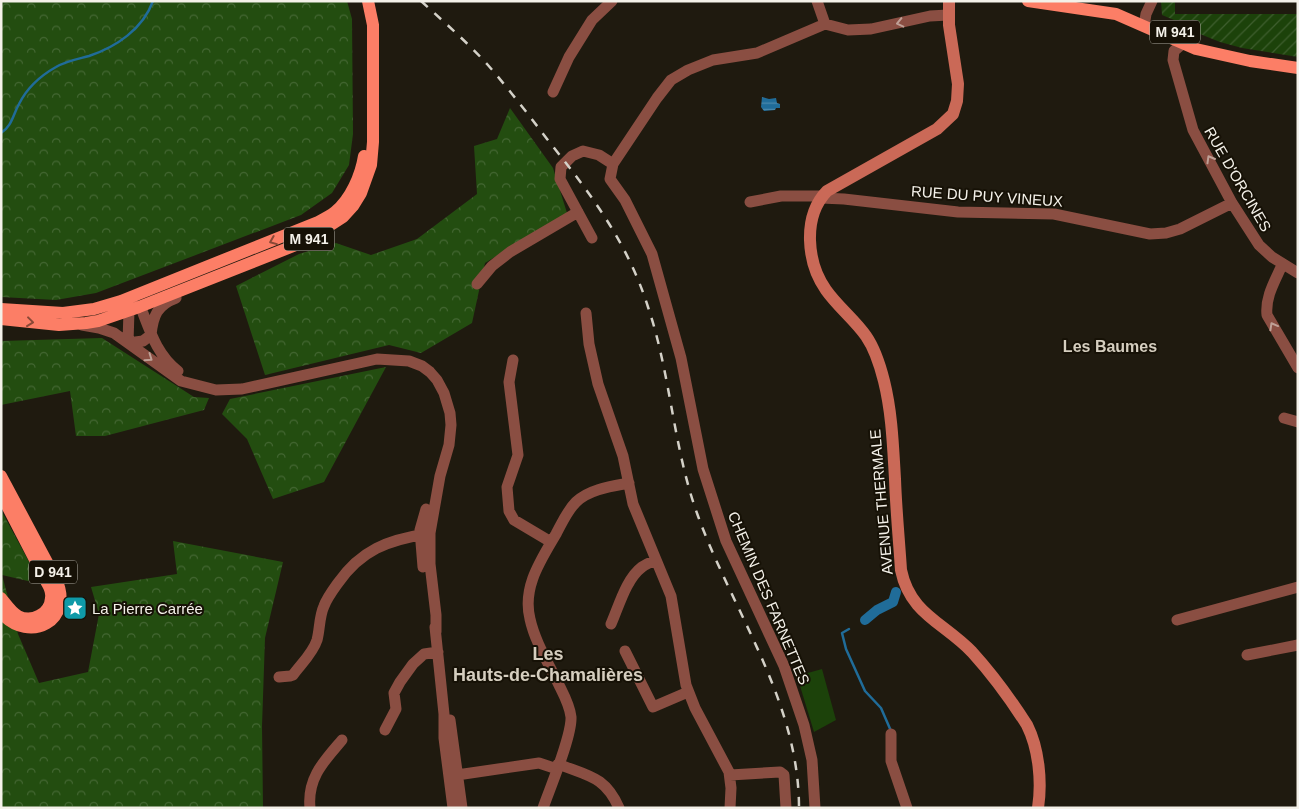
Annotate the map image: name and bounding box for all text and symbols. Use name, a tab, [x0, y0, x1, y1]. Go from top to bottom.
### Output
one-way arrow	[896, 17, 905, 28]
road number: M 941	[1150, 21, 1200, 44]
street label: RUE D'ORCINES	[1201, 124, 1275, 234]
one-way arrow	[1206, 156, 1216, 165]
street label: RUE DU PUY VINEUX	[910, 182, 1064, 210]
road number: M 941	[284, 228, 334, 250]
one-way arrow	[269, 234, 278, 245]
one-way arrow	[26, 316, 34, 327]
one-way arrow	[1269, 322, 1279, 331]
district label: Les Baumes	[1063, 338, 1157, 355]
one-way arrow	[143, 352, 153, 361]
street label: AVENUE THERMALE	[866, 428, 896, 576]
street label: CHEMIN DES FARNETTES	[725, 509, 813, 687]
road number: D 941	[29, 560, 77, 584]
place icon: La Pierre Carrée	[62, 595, 88, 621]
place label: La Pierre Carrée	[92, 600, 203, 617]
district label: Les Hauts-de-Chamalières	[453, 644, 643, 685]

